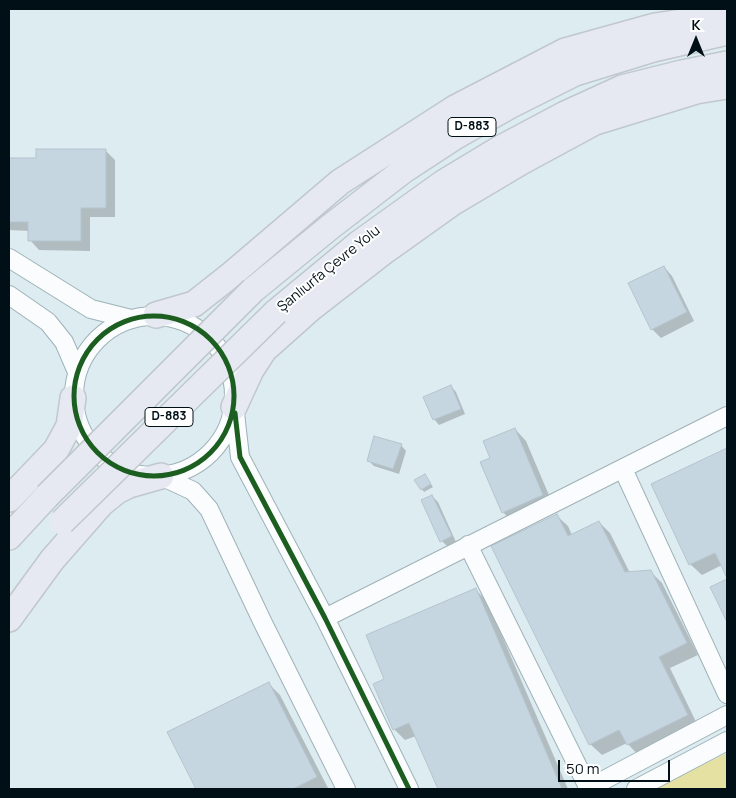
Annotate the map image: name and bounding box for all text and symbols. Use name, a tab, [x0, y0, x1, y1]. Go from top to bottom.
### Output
north arrow	[671, 15, 721, 65]
text: K	[691, 15, 701, 34]
road number: D-883	[448, 118, 496, 136]
street label: Şanlıurfa Çevre Yolu	[274, 222, 384, 316]
road number: D-883	[145, 408, 193, 427]
scale bar	[561, 750, 674, 782]
text: 50 m	[566, 758, 600, 779]

